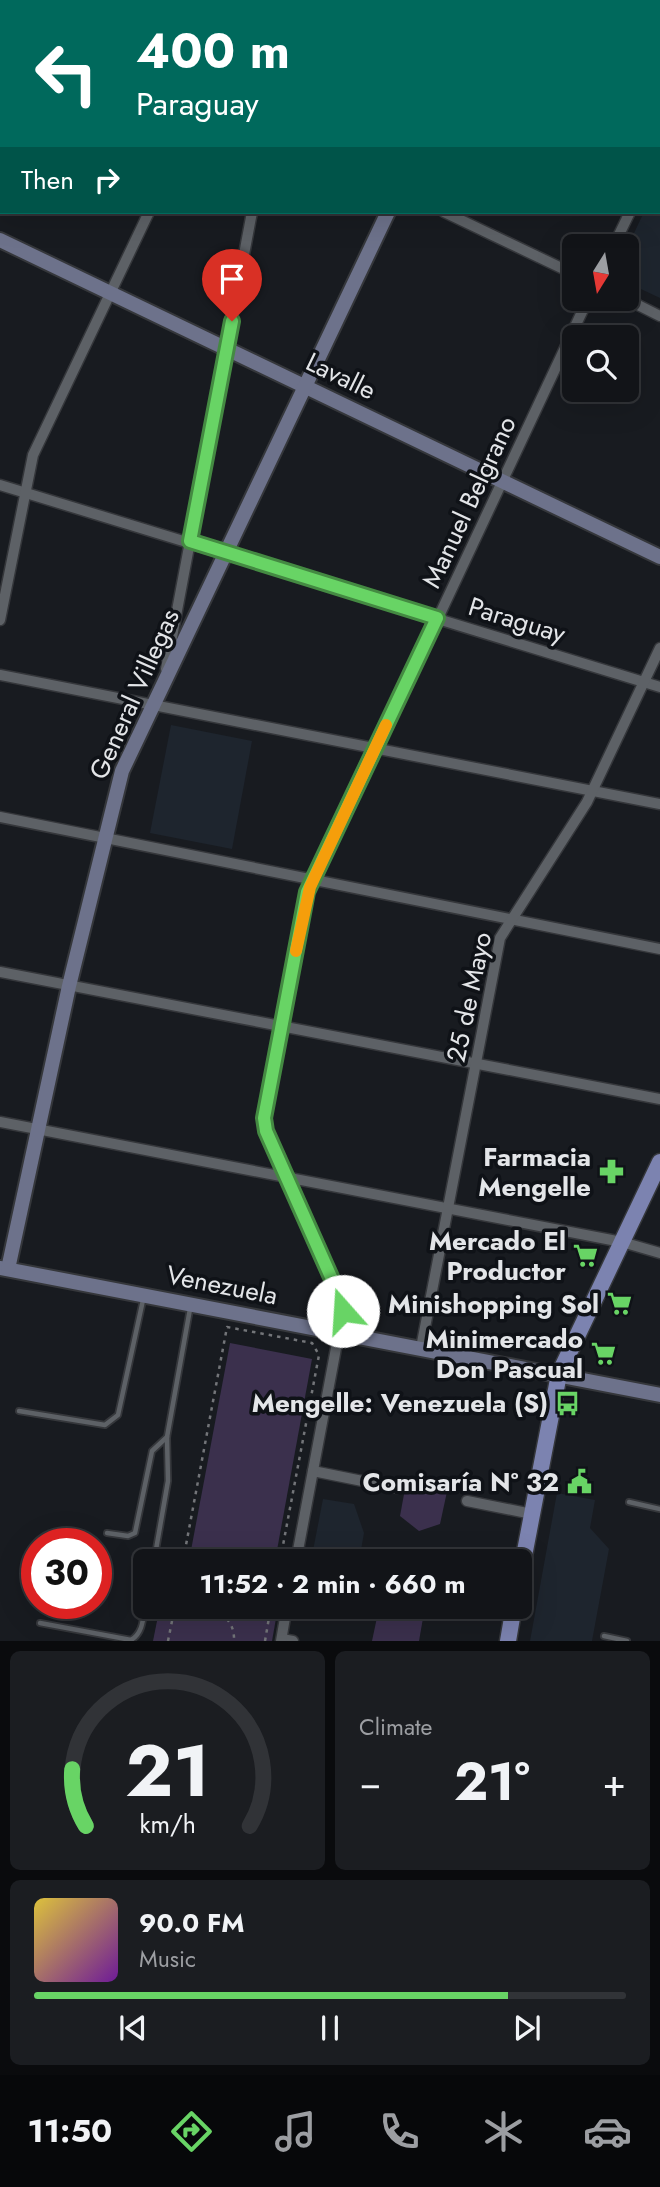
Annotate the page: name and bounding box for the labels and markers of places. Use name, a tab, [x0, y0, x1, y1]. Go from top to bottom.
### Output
pin	[202, 249, 262, 321]
place label: Farmacia Mengelle	[478, 1138, 591, 1206]
pharmacy icon: Farmacia Mengelle	[597, 1158, 625, 1186]
place label: Mercado El Productor	[429, 1222, 566, 1290]
supermarket icon: Mercado El Productor	[572, 1242, 600, 1270]
place label: Minishopping Sol	[388, 1285, 599, 1323]
supermarket icon: Minishopping Sol	[605, 1290, 633, 1318]
place label: Minimercado Don Pascual	[426, 1320, 583, 1388]
supermarket icon: Minimercado Don Pascual	[589, 1340, 617, 1368]
place label: Mengelle: Venezuela (S)	[252, 1384, 548, 1422]
bus stop icon: Mengelle: Venezuela (S)	[554, 1389, 582, 1417]
place label: Comisaría Nº 32	[363, 1463, 559, 1501]
public building icon: Comisaría Nº 32	[565, 1468, 593, 1496]

